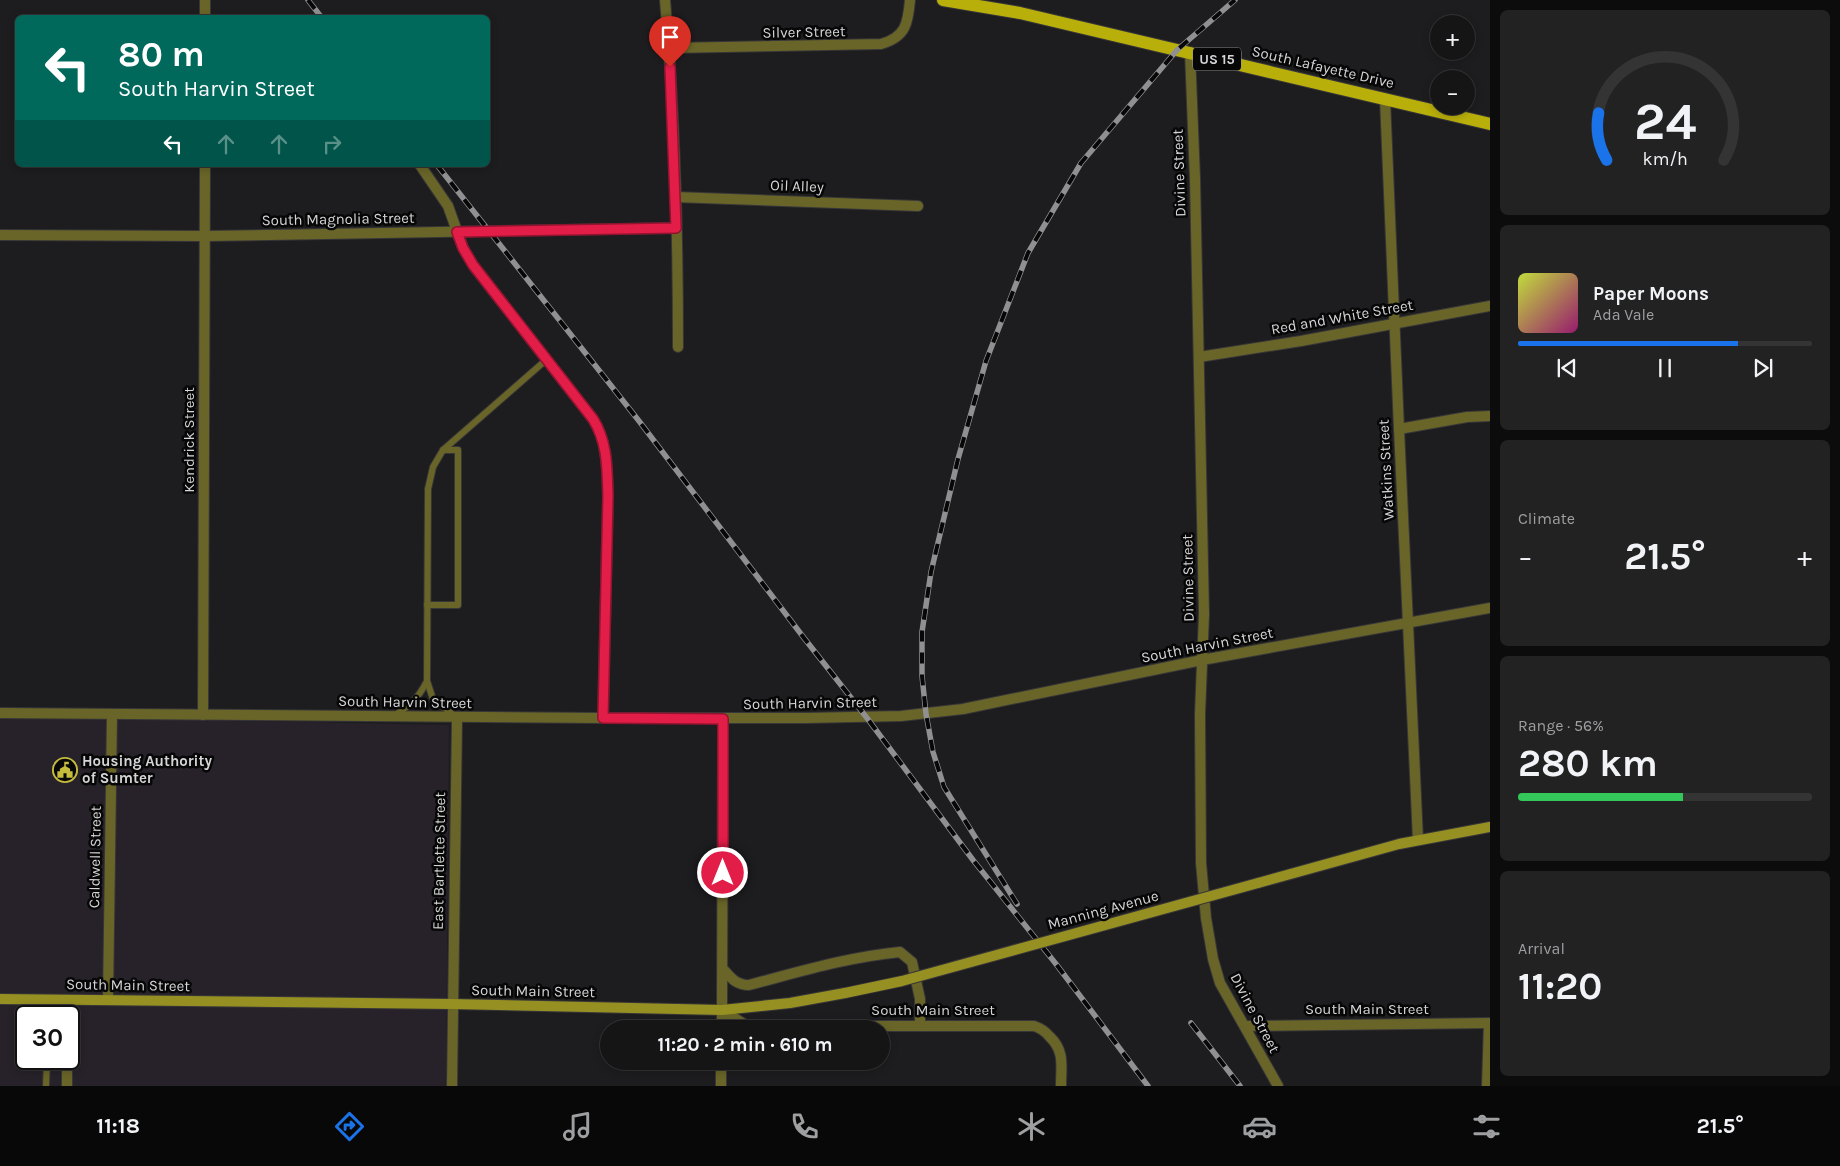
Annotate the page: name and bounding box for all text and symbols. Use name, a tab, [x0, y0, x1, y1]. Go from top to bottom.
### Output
map controls	[1430, 15, 1475, 115]
button: +	[1430, 15, 1475, 60]
pin	[649, 16, 691, 67]
street label: Silver Street	[762, 22, 846, 42]
icon: arrive	[656, 23, 684, 51]
text: 80 m	[118, 34, 205, 75]
icon: left	[35, 35, 100, 100]
street label: South Lafayette Drive	[1250, 42, 1396, 92]
road number: US 15	[1193, 48, 1241, 70]
button: −	[1430, 70, 1475, 115]
text: South Harvin Street	[118, 76, 315, 102]
text: 24	[1634, 91, 1696, 152]
street label: Divine Street	[1168, 128, 1190, 217]
icon: left	[159, 130, 187, 158]
icon: ahead	[212, 130, 240, 158]
icon: ahead	[265, 130, 293, 158]
icon: right	[318, 130, 346, 158]
text: km/h	[1642, 149, 1688, 170]
street label: Oil Alley	[770, 176, 824, 196]
street label: South Magnolia Street	[261, 209, 415, 229]
text: Paper Moons	[1593, 283, 1709, 305]
street label: Red and White Street	[1269, 296, 1415, 338]
text: Ada Vale	[1593, 305, 1654, 324]
icon: previous	[1553, 354, 1581, 382]
icon: pause	[1651, 354, 1679, 382]
icon: next	[1749, 354, 1777, 382]
street label: Kendrick Street	[180, 387, 198, 493]
street label: Watkins Street	[1374, 419, 1398, 521]
text: Climate	[1518, 509, 1575, 528]
street label: Divine Street	[1178, 534, 1198, 622]
text: 21.5°	[1624, 534, 1706, 579]
text: −	[1518, 540, 1533, 573]
text: +	[1797, 540, 1812, 573]
street label: South Harvin Street	[1139, 623, 1275, 667]
street label: South Harvin Street	[338, 692, 473, 712]
street label: South Harvin Street	[743, 693, 878, 713]
text: Range · 56%	[1518, 716, 1604, 735]
text: 280 km	[1518, 741, 1658, 786]
place label: Housing Authority of Sumter	[82, 752, 212, 787]
public building icon: Housing Authority of Sumter	[52, 757, 78, 783]
street label: East Bartlette Street	[429, 791, 449, 930]
street label: Caldwell Street	[85, 805, 105, 908]
position arrow	[696, 846, 748, 898]
street label: Manning Avenue	[1046, 887, 1160, 933]
text: Arrival	[1518, 939, 1565, 958]
text: 11:20	[1518, 964, 1602, 1009]
street label: Divine Street	[1226, 970, 1284, 1056]
street label: South Main Street	[66, 975, 190, 995]
street label: South Main Street	[471, 981, 595, 1001]
street label: South Main Street	[1305, 1000, 1429, 1018]
street label: South Main Street	[871, 1001, 995, 1019]
speed limit sign: 30	[15, 1005, 80, 1070]
text: 11:20 · 2 min · 610 m	[657, 1034, 833, 1056]
icon: directions	[332, 1109, 367, 1144]
icon: music	[560, 1109, 595, 1144]
icon: phone	[787, 1109, 822, 1144]
icon: climate	[1014, 1109, 1049, 1144]
icon: car	[1242, 1109, 1277, 1144]
icon: filters	[1469, 1109, 1504, 1144]
text: 11:18	[96, 1113, 140, 1139]
text: 21.5°	[1697, 1113, 1744, 1139]

